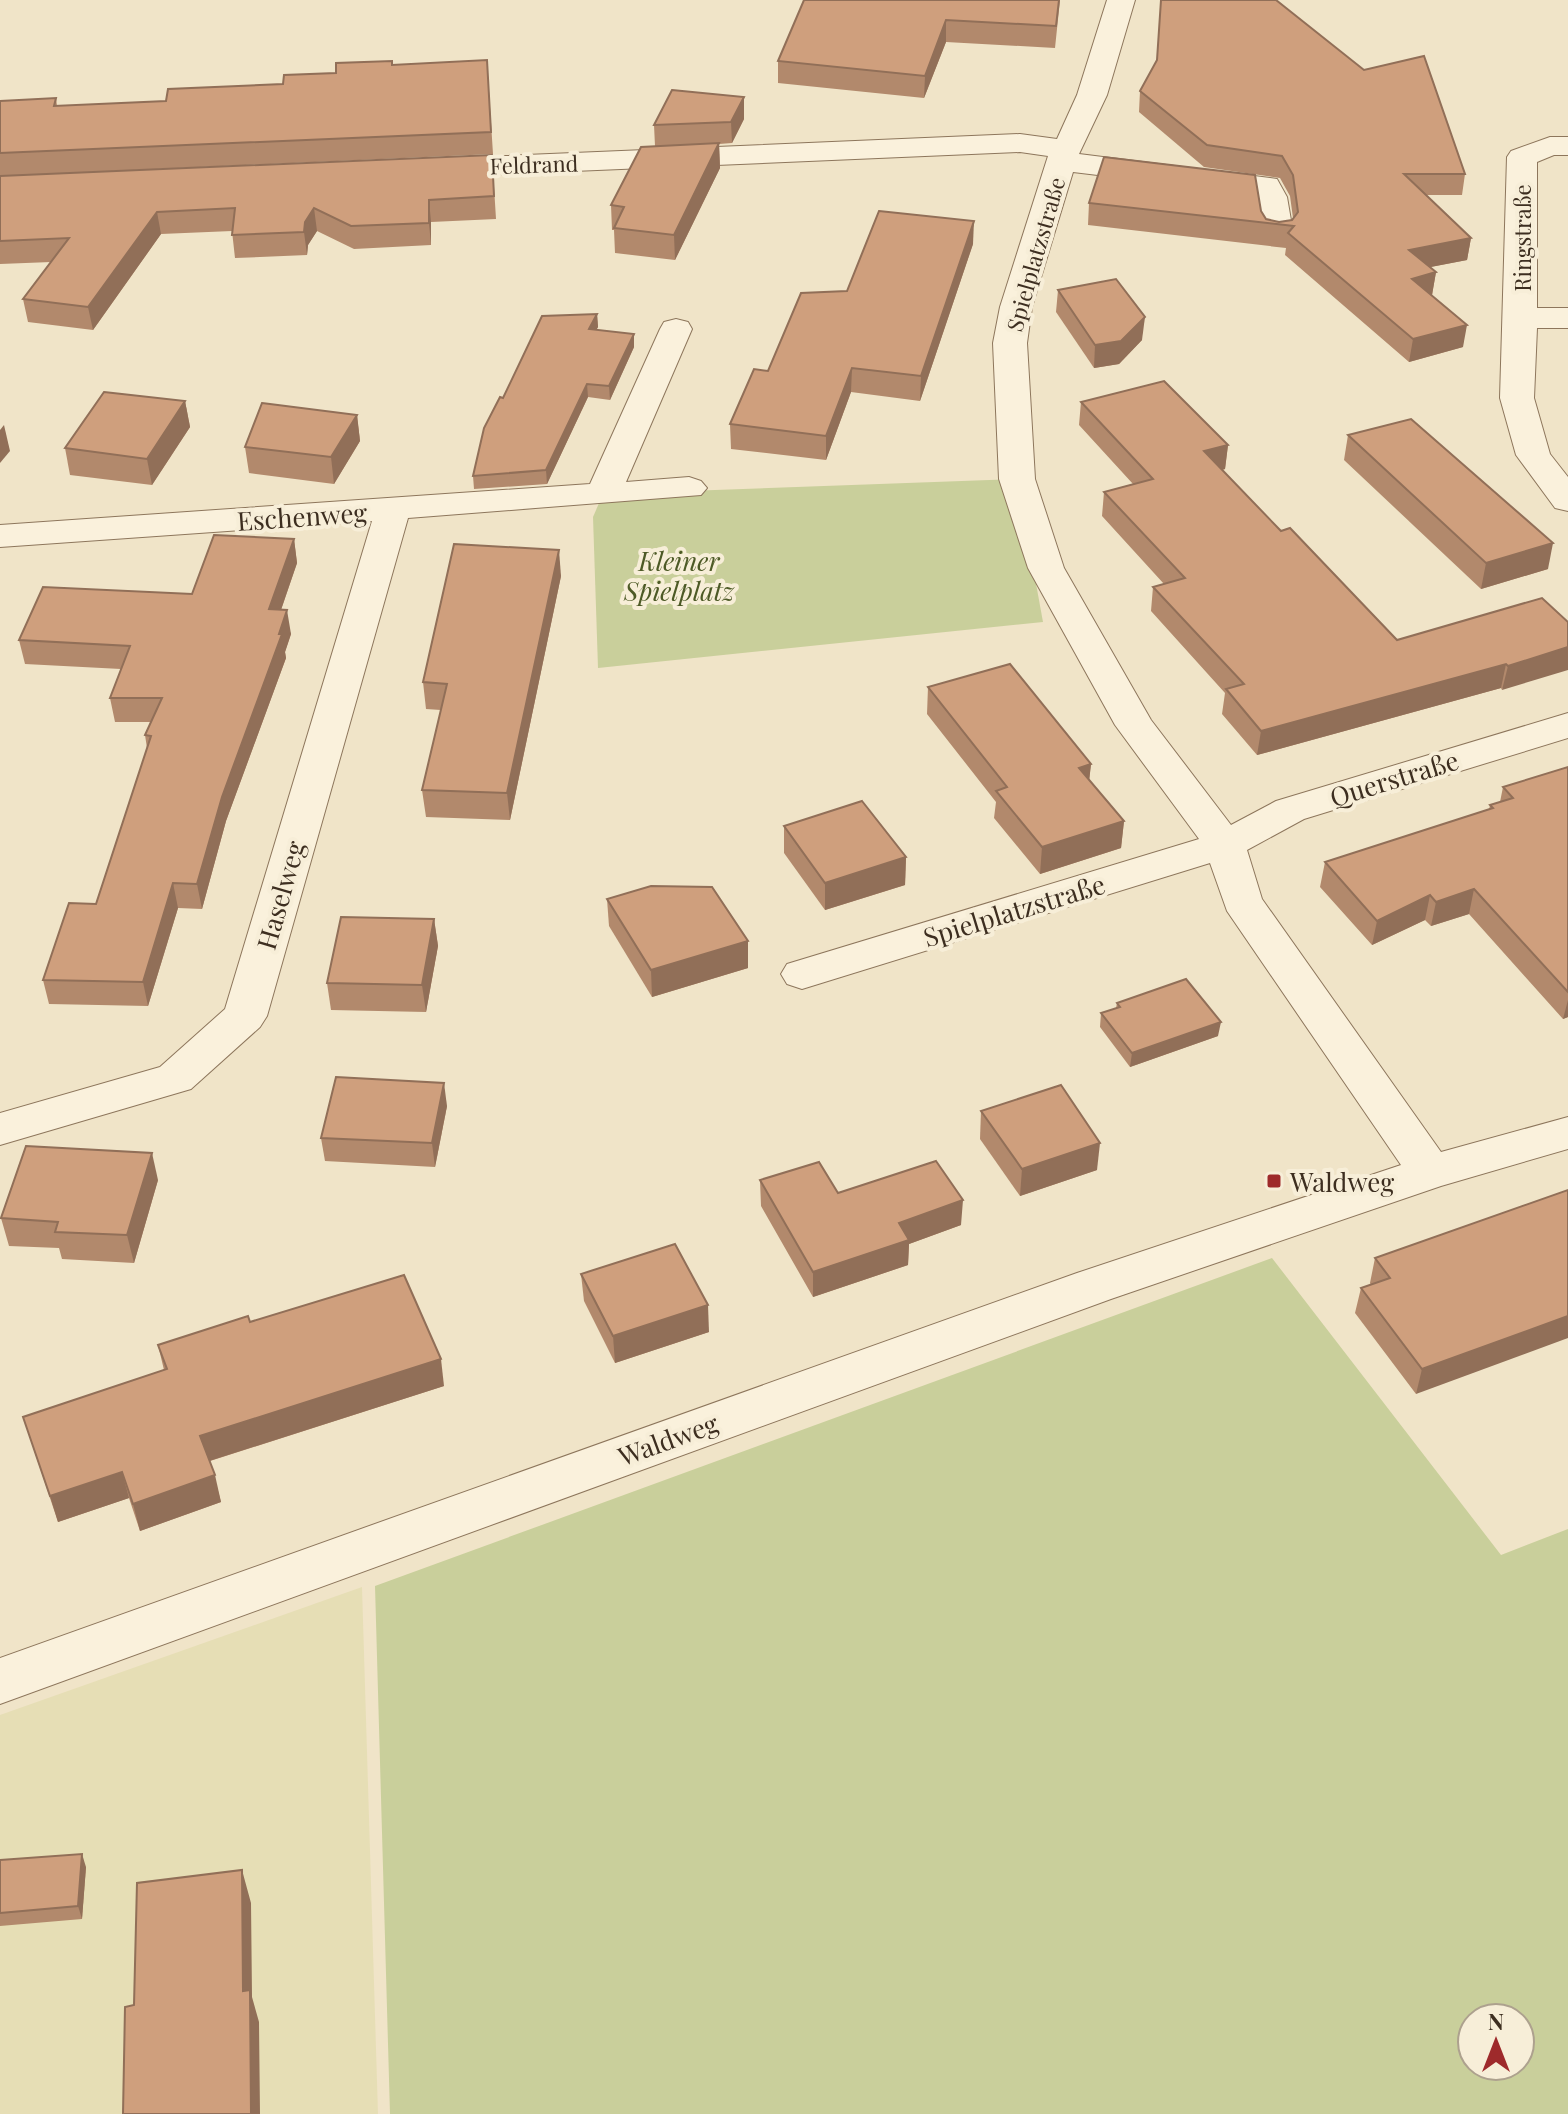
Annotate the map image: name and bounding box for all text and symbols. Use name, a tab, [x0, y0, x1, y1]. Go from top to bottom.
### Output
street label: Feldrand	[489, 147, 579, 181]
street label: Spielplatzstraße	[999, 173, 1071, 335]
street label: Ringstraße	[1507, 184, 1537, 292]
street label: Eschenweg	[236, 494, 369, 538]
park label: Kleiner Spielplatz	[623, 543, 735, 608]
street label: Querstraße	[1325, 742, 1463, 814]
street label: Haselweg	[248, 836, 312, 953]
street label: Spielplatzstraße	[919, 866, 1109, 954]
place label: Waldweg	[1289, 1164, 1394, 1199]
marker: Waldweg	[1265, 1172, 1283, 1190]
street label: Waldweg	[612, 1405, 723, 1474]
north arrow	[1456, 2002, 1536, 2082]
text: N	[1488, 2006, 1504, 2036]

